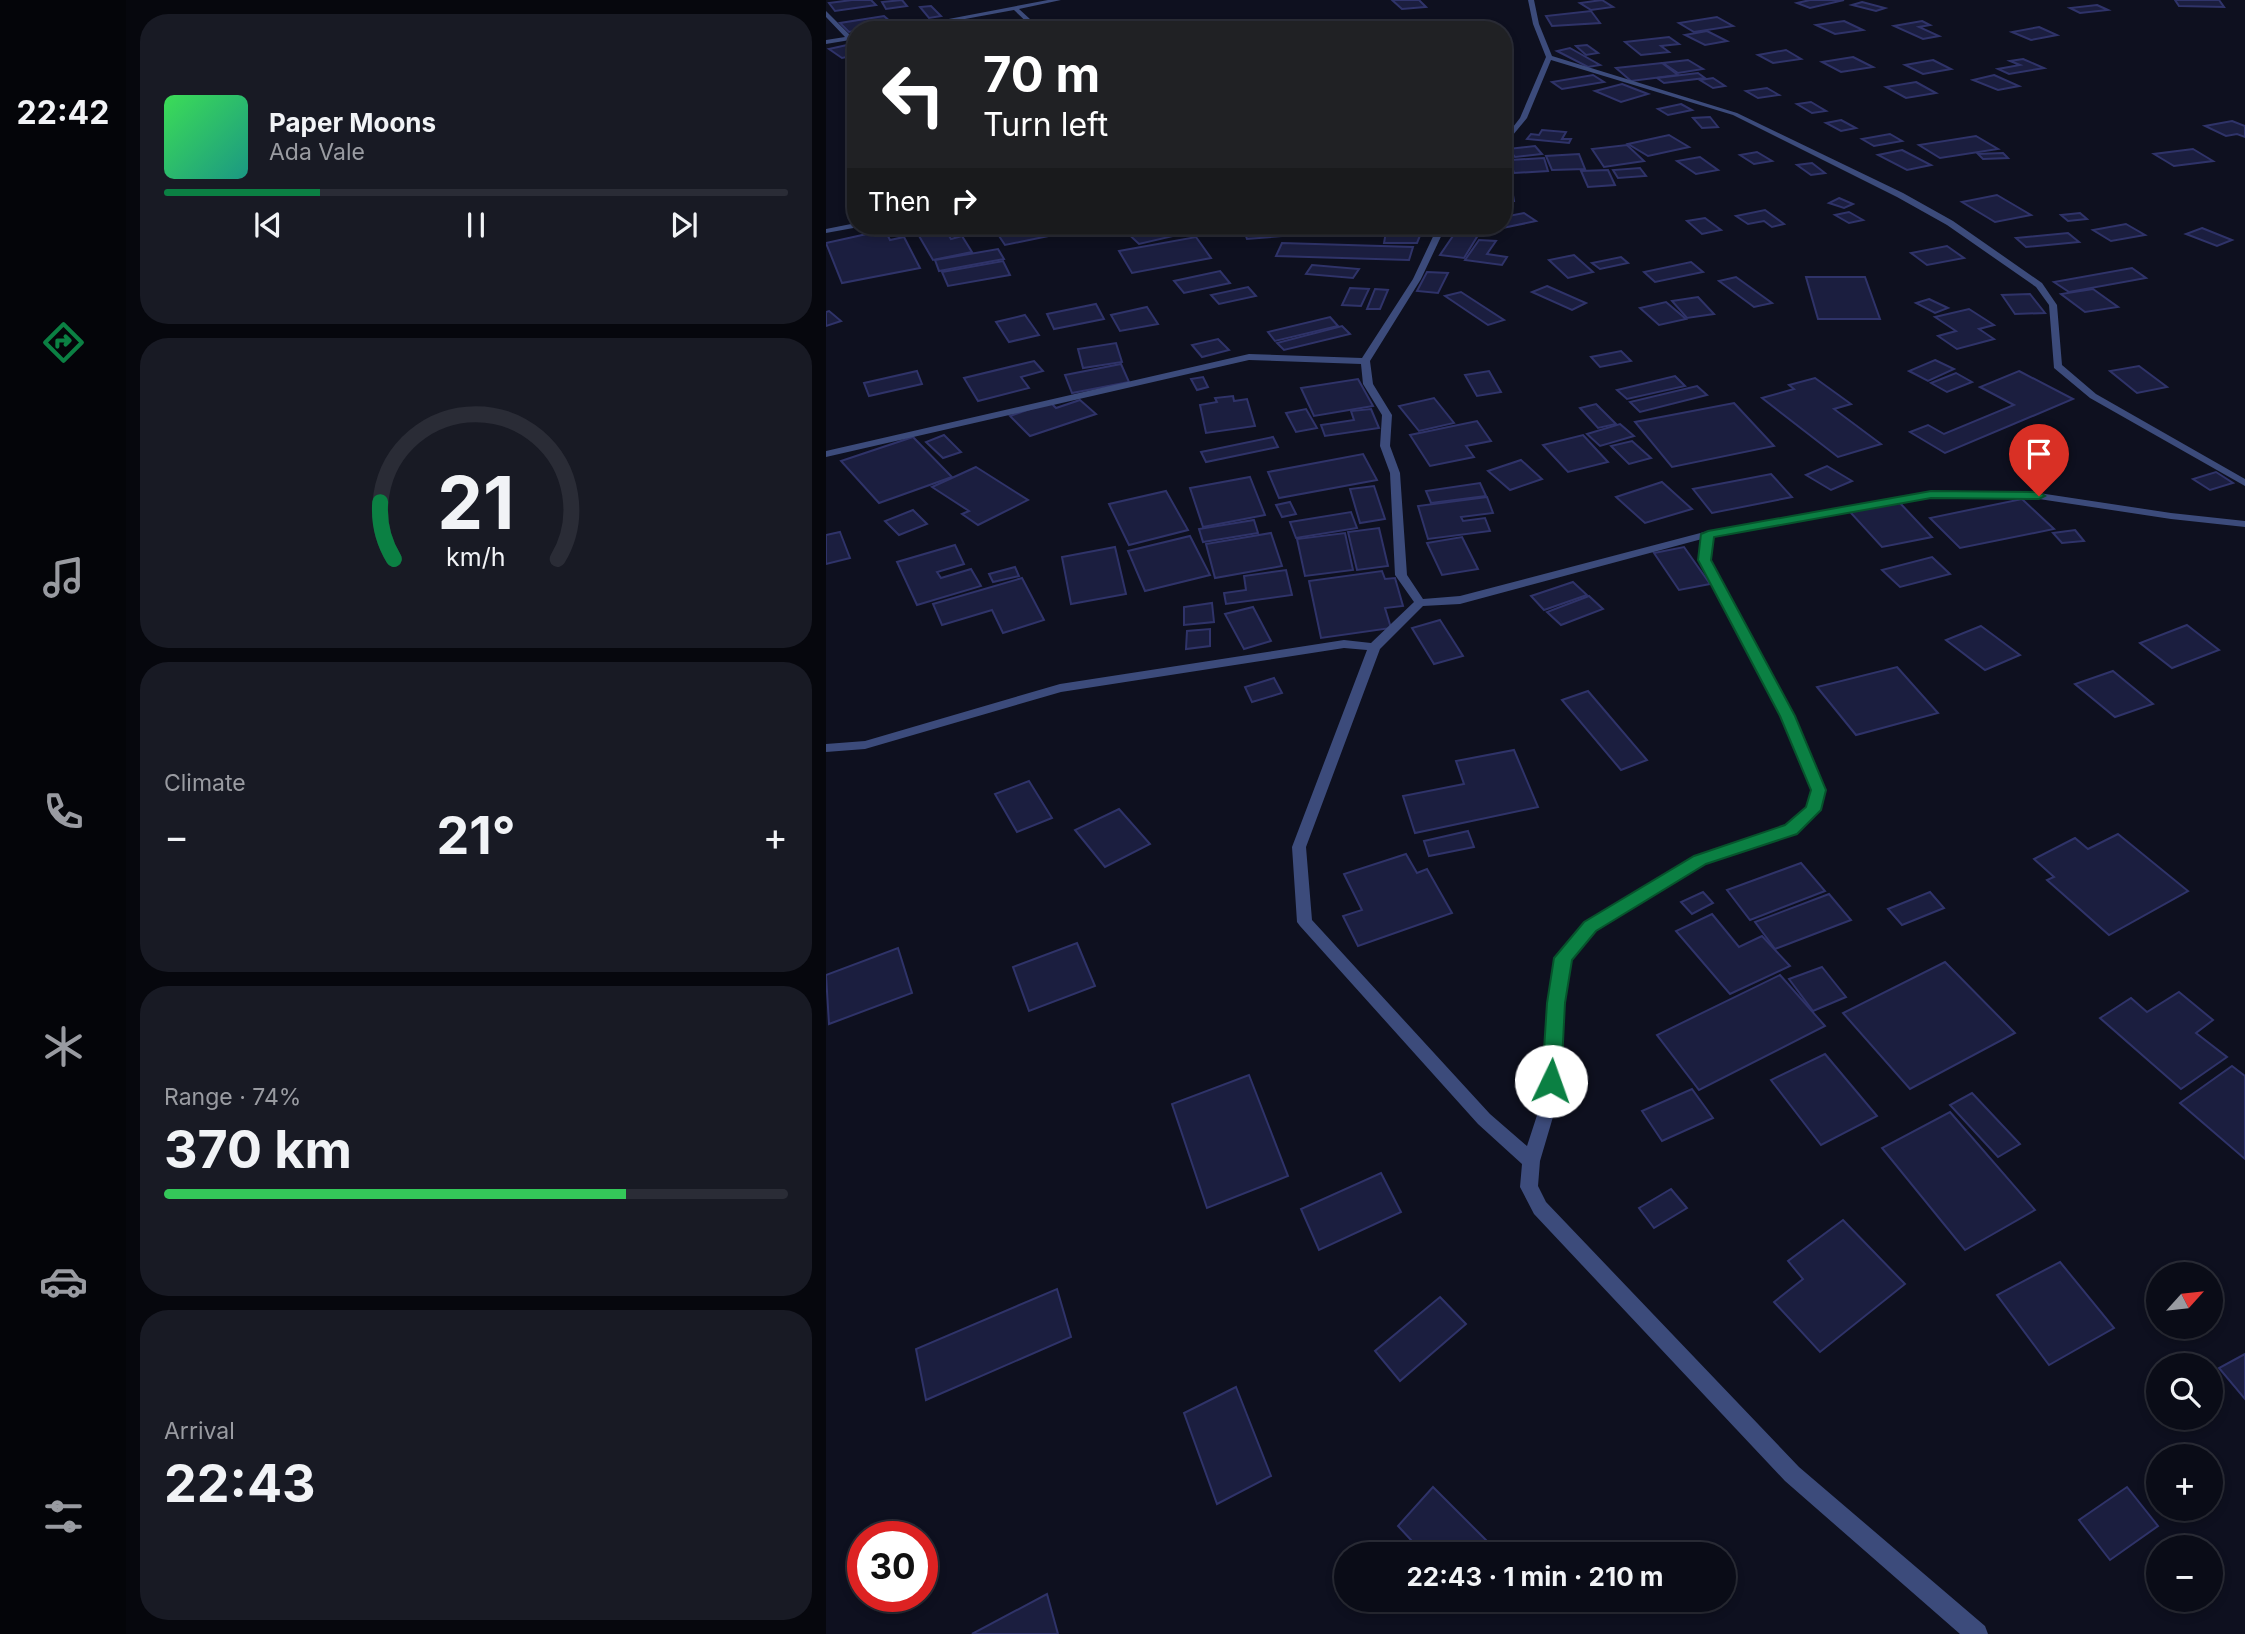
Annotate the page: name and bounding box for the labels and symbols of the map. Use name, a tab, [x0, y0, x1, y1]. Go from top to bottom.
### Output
pin	[2009, 424, 2069, 496]
position arrow	[1514, 1044, 1588, 1118]
north arrow	[2146, 1262, 2222, 1339]
speed limit sign: 30	[847, 1521, 938, 1612]

